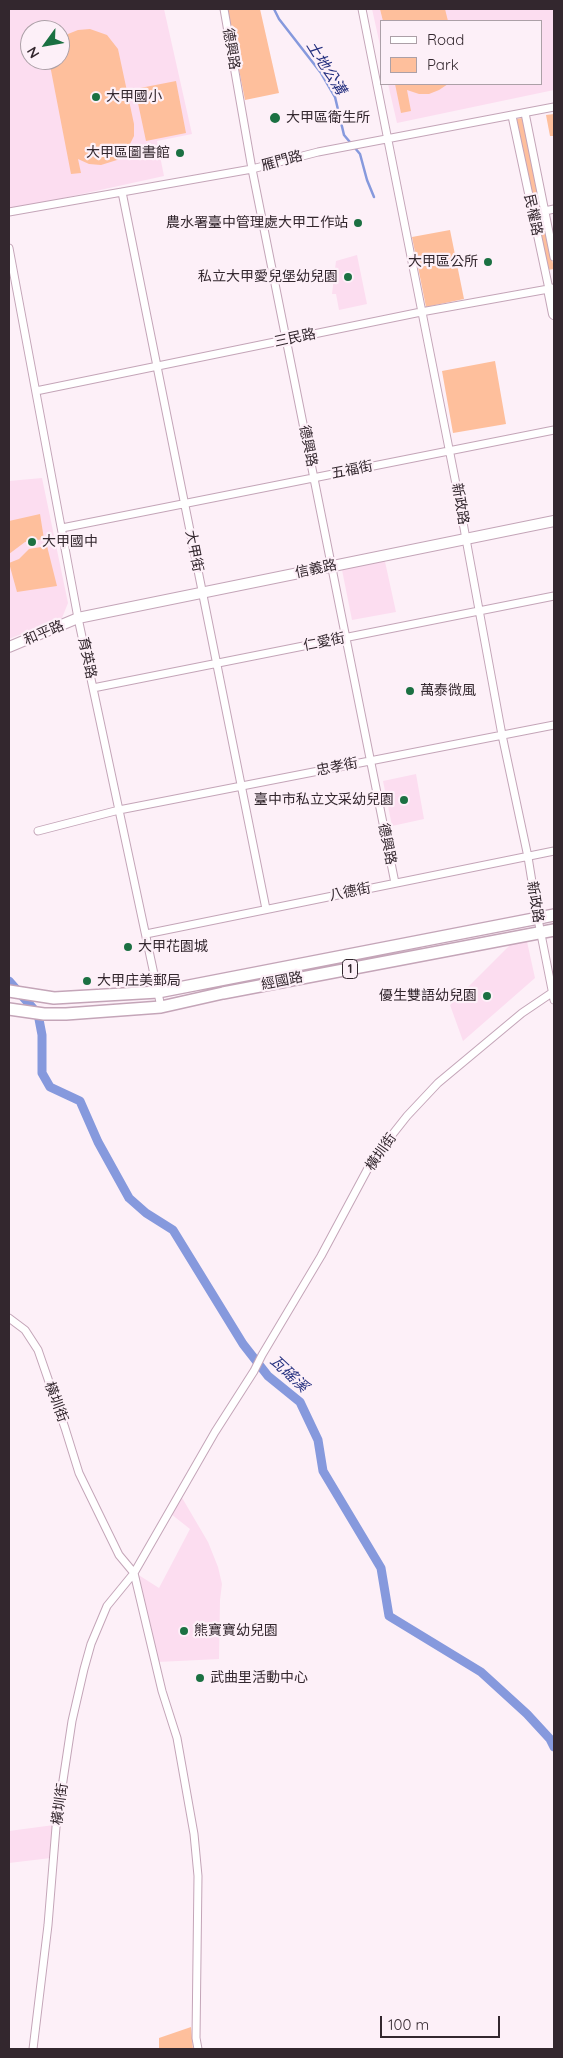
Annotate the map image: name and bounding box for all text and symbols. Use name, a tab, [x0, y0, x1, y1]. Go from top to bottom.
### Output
north arrow	[20, 20, 70, 70]
legend	[380, 20, 543, 85]
street label: 德興路	[219, 27, 243, 71]
text: Road	[427, 30, 464, 49]
water label: 土地公溝	[302, 38, 350, 98]
text: N	[23, 43, 43, 62]
text: Park	[427, 55, 459, 74]
place label: 大甲國小	[106, 89, 162, 105]
marker: 大甲國小	[90, 91, 102, 103]
place label: 大甲區衛生所	[286, 110, 370, 126]
marker: 大甲區衛生所	[268, 111, 282, 125]
place label: 大甲區圖書館	[86, 145, 170, 161]
marker: 大甲區圖書館	[174, 147, 186, 159]
street label: 雁門路	[260, 147, 304, 175]
street label: 民權路	[520, 193, 546, 237]
place label: 農水署臺中管理處大甲工作站	[166, 215, 348, 231]
marker: 農水署臺中管理處大甲工作站	[352, 217, 364, 229]
place label: 大甲區公所	[408, 254, 478, 270]
marker: 大甲區公所	[482, 256, 494, 268]
place label: 私立大甲愛兒堡幼兒園	[198, 269, 338, 285]
marker: 私立大甲愛兒堡幼兒園	[342, 271, 354, 283]
street label: 三民路	[273, 325, 317, 351]
street label: 德興路	[296, 424, 320, 468]
street label: 五福街	[330, 458, 374, 482]
street label: 新政路	[448, 482, 472, 526]
street label: 大甲街	[182, 529, 206, 573]
place label: 大甲國中	[42, 534, 98, 550]
marker: 大甲國中	[26, 536, 38, 548]
street label: 信義路	[294, 556, 338, 582]
street label: 和平路	[21, 617, 67, 649]
street label: 仁愛街	[302, 630, 346, 654]
street label: 育英路	[74, 636, 100, 680]
place label: 萬泰微風	[420, 683, 476, 699]
marker: 萬泰微風	[404, 685, 416, 697]
street label: 忠孝街	[315, 755, 359, 779]
place label: 臺中市私立文采幼兒園	[254, 792, 394, 808]
marker: 臺中市私立文采幼兒園	[398, 794, 410, 806]
street label: 德興路	[375, 822, 399, 866]
street label: 八德街	[328, 880, 372, 904]
street label: 新政路	[523, 880, 547, 924]
place label: 大甲花園城	[138, 939, 208, 955]
marker: 大甲花園城	[122, 941, 134, 953]
road number: 1	[342, 960, 358, 979]
street label: 經國路	[260, 969, 304, 993]
place label: 大甲庄美郵局	[97, 973, 181, 989]
marker: 大甲庄美郵局	[81, 975, 93, 987]
place label: 優生雙語幼兒園	[379, 988, 477, 1004]
marker: 優生雙語幼兒園	[481, 990, 493, 1002]
street label: 橫圳街	[362, 1130, 400, 1174]
water label: 瓦磘溪	[266, 1352, 312, 1396]
street label: 橫圳街	[41, 1379, 71, 1425]
place label: 熊寶寶幼兒園	[194, 1623, 278, 1639]
marker: 熊寶寶幼兒園	[178, 1625, 190, 1637]
place label: 武曲里活動中心	[210, 1670, 308, 1686]
marker: 武曲里活動中心	[194, 1672, 206, 1684]
street label: 橫圳街	[49, 1782, 71, 1826]
scale bar	[383, 2006, 503, 2038]
text: 100 m	[388, 2015, 429, 2034]

